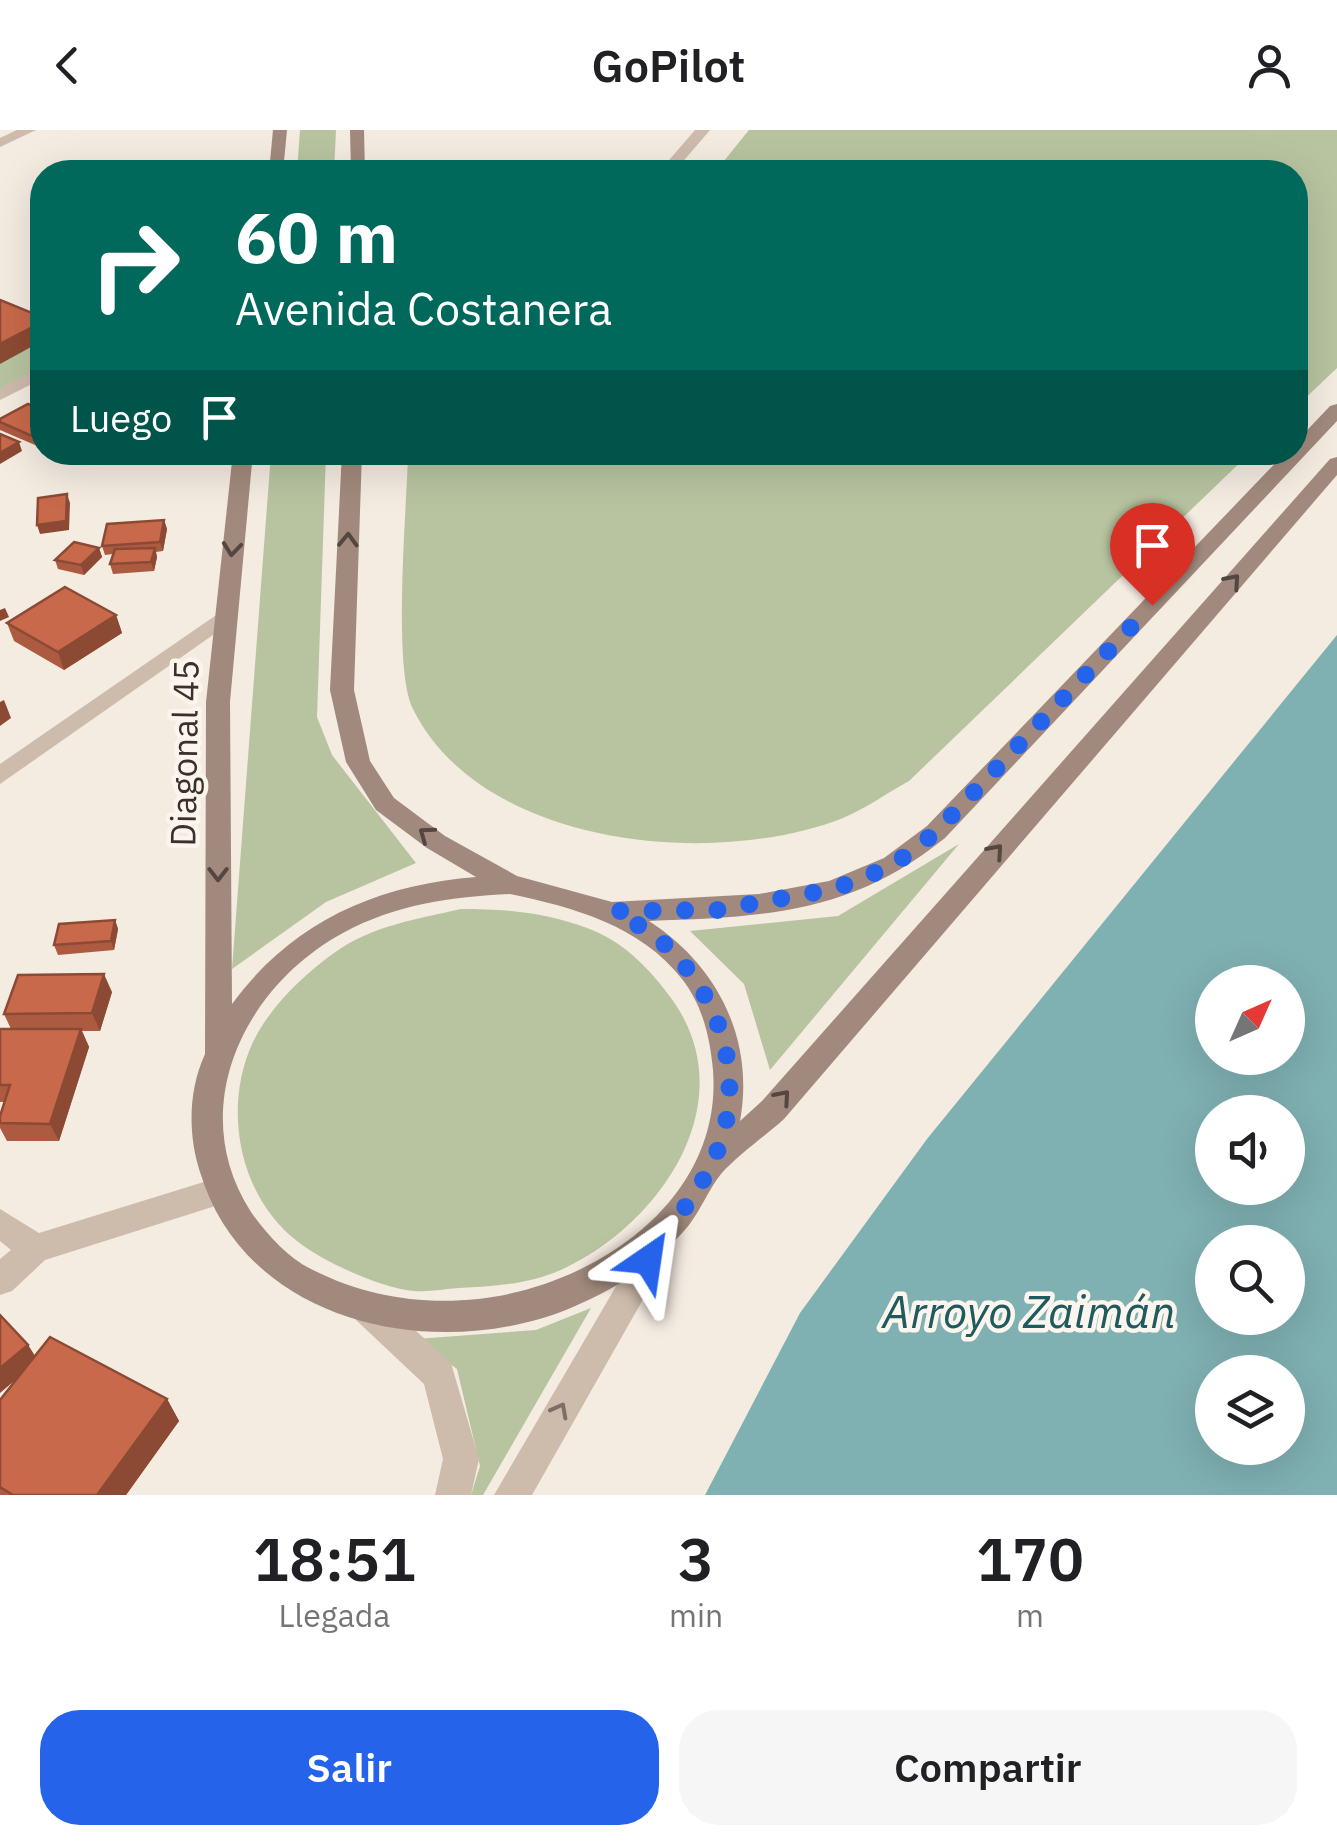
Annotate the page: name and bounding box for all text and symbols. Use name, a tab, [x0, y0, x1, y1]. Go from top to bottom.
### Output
text: GoPilot	[592, 36, 745, 94]
icon: back	[40, 38, 95, 93]
icon: person	[1242, 38, 1297, 93]
text: 60 m	[235, 191, 398, 282]
icon: right	[70, 200, 200, 330]
text: Avenida Costanera	[235, 279, 612, 337]
icon: arrive	[192, 390, 247, 445]
text: Luego	[70, 393, 172, 442]
pin	[1110, 503, 1195, 606]
icon: arrive	[1125, 518, 1180, 573]
one-way arrow	[338, 531, 359, 547]
one-way arrow	[222, 542, 243, 558]
one-way arrow	[1222, 574, 1240, 592]
street label: Diagonal 45	[159, 659, 209, 847]
one-way arrow	[419, 829, 437, 846]
one-way arrow	[984, 844, 1002, 863]
one-way arrow	[207, 866, 229, 882]
north arrow	[1195, 965, 1305, 1075]
map controls	[1195, 965, 1305, 1465]
one-way arrow	[772, 1091, 790, 1109]
button: sound	[1195, 1095, 1305, 1205]
position arrow	[596, 1208, 700, 1312]
button: search	[1195, 1225, 1305, 1335]
water label: Arroyo Zaimán	[880, 1282, 1176, 1340]
button: layers	[1195, 1355, 1305, 1465]
one-way arrow	[547, 1403, 567, 1421]
text: 18:51	[253, 1519, 416, 1598]
text: 3	[678, 1519, 714, 1598]
text: 170	[976, 1519, 1084, 1598]
text: Llegada	[279, 1594, 390, 1636]
text: min	[669, 1594, 723, 1636]
text: m	[1016, 1594, 1044, 1636]
button: Salir	[40, 1710, 659, 1825]
button: Compartir	[679, 1710, 1297, 1825]

